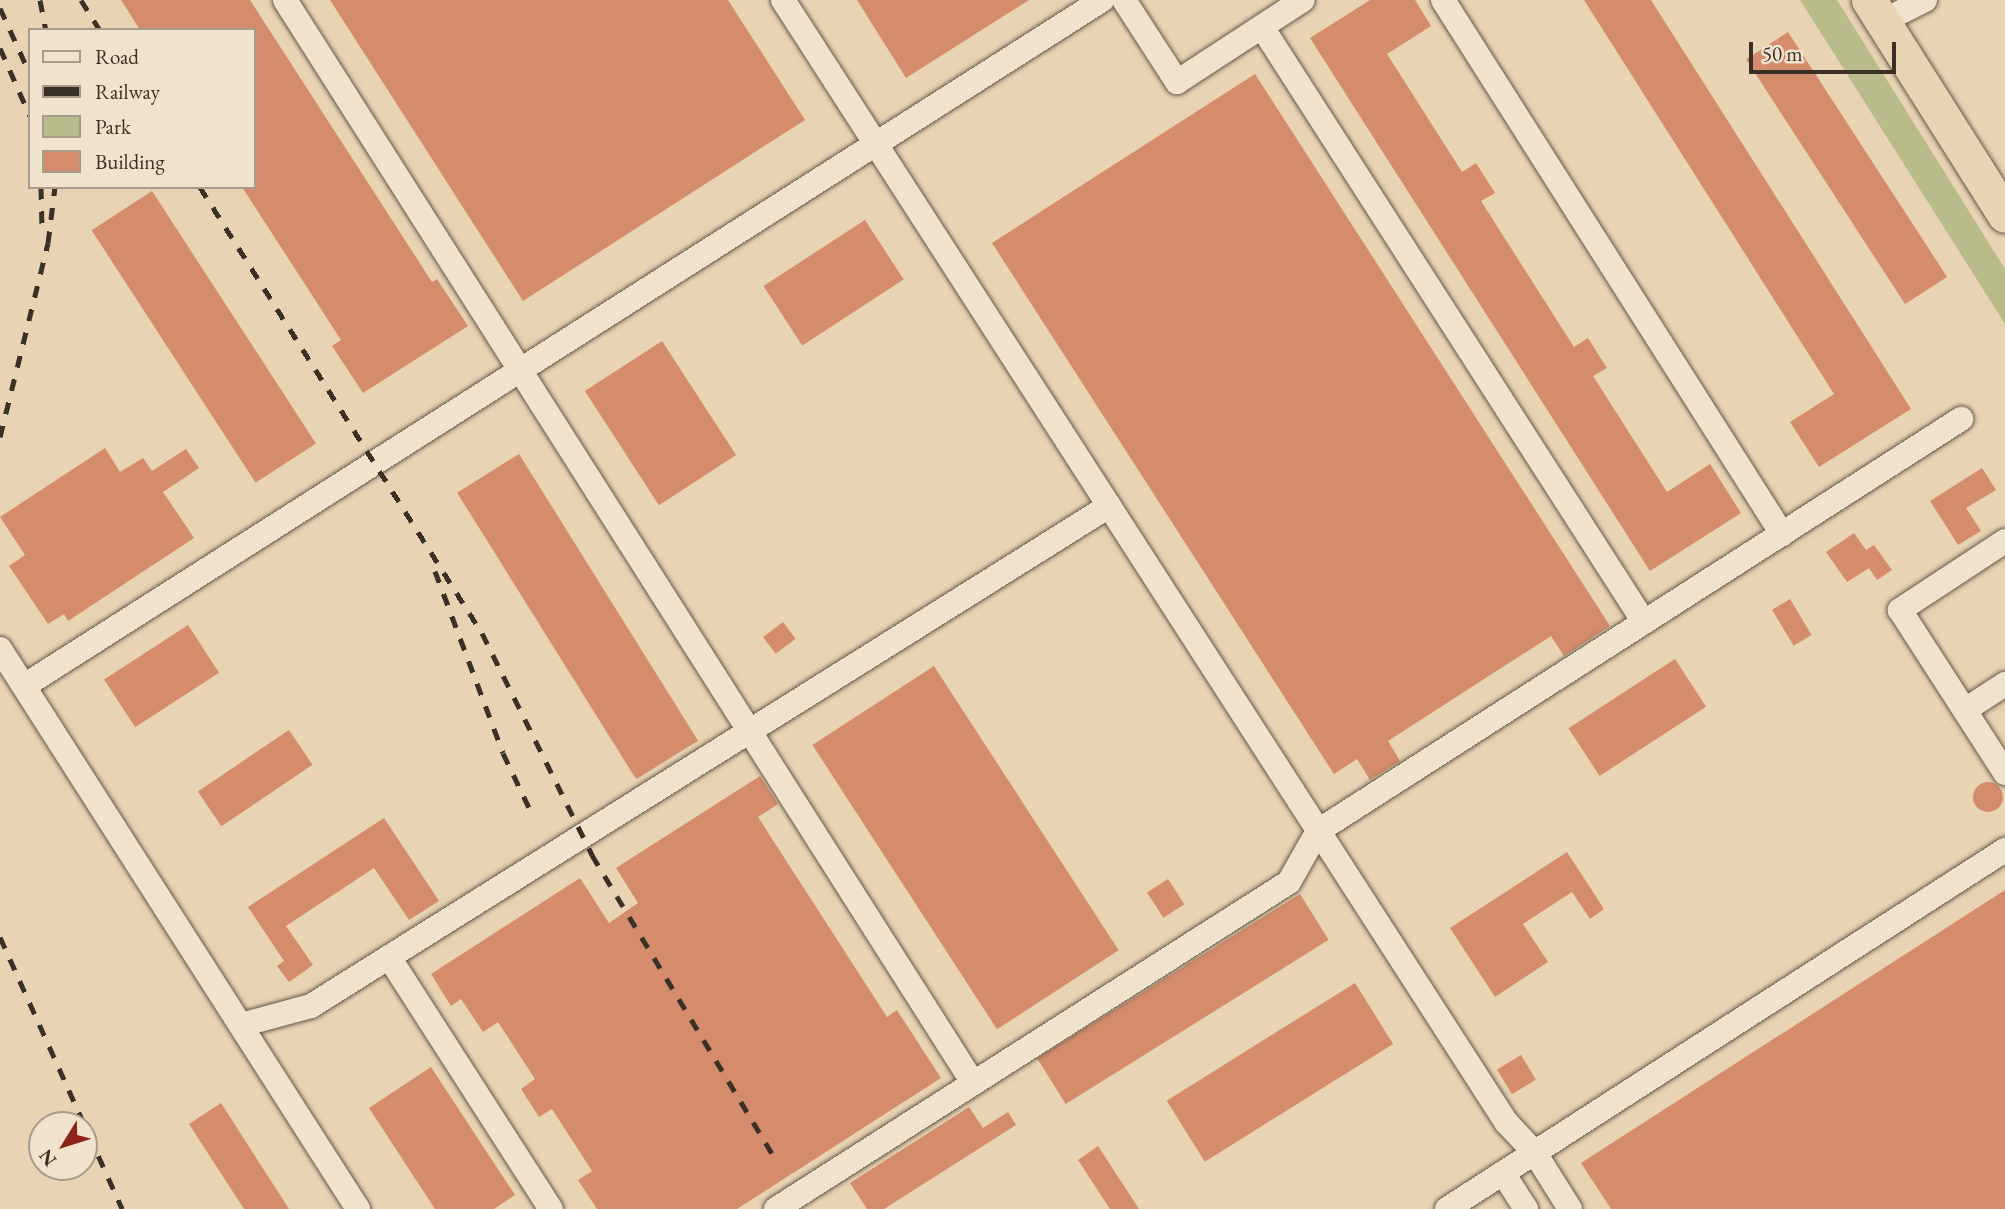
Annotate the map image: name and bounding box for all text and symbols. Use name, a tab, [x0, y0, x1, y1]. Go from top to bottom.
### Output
legend	[28, 28, 256, 189]
scale bar	[1753, 28, 1900, 72]
text: 50 m	[1762, 40, 1803, 67]
text: Road	[95, 43, 139, 70]
text: Railway	[95, 78, 160, 105]
text: Park	[95, 113, 131, 140]
text: Building	[95, 148, 165, 175]
north arrow	[28, 1111, 98, 1181]
text: N	[33, 1144, 62, 1172]

